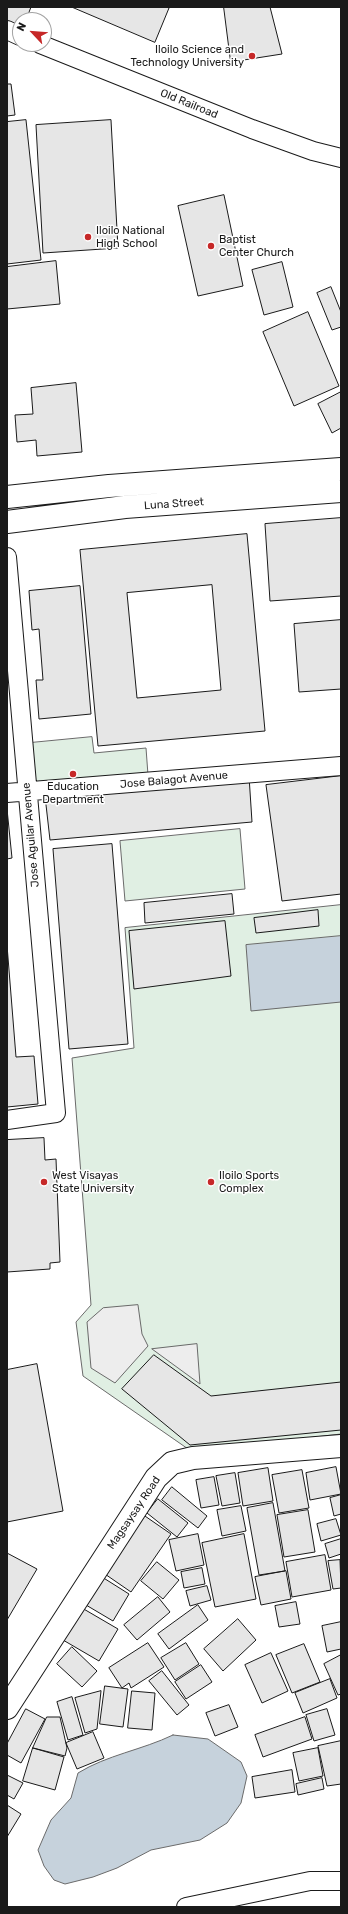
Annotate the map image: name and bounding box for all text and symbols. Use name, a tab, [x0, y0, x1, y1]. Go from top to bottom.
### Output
north arrow	[12, 12, 52, 52]
text: N	[14, 21, 29, 33]
place label: Iloilo Science and Technology University	[131, 43, 244, 69]
marker: Iloilo Science and Technology University	[247, 51, 257, 61]
street label: Old Railroad	[158, 86, 220, 122]
place label: Iloilo National High School	[96, 224, 165, 250]
marker: Iloilo National High School	[83, 232, 93, 242]
place label: Baptist Center Church	[219, 233, 294, 259]
marker: Baptist Center Church	[206, 241, 216, 251]
street label: Luna Street	[144, 495, 204, 513]
marker: Education Department	[68, 769, 78, 779]
street label: Jose Balagot Avenue	[119, 769, 229, 791]
place label: Education Department	[42, 780, 104, 806]
street label: Jose Aguilar Avenue	[20, 782, 42, 888]
place label: West Visayas State University	[52, 1169, 134, 1195]
place label: Iloilo Sports Complex	[219, 1169, 279, 1195]
marker: West Visayas State University	[39, 1177, 49, 1187]
marker: Iloilo Sports Complex	[206, 1177, 216, 1187]
street label: Magsaysay Road	[105, 1474, 163, 1552]

